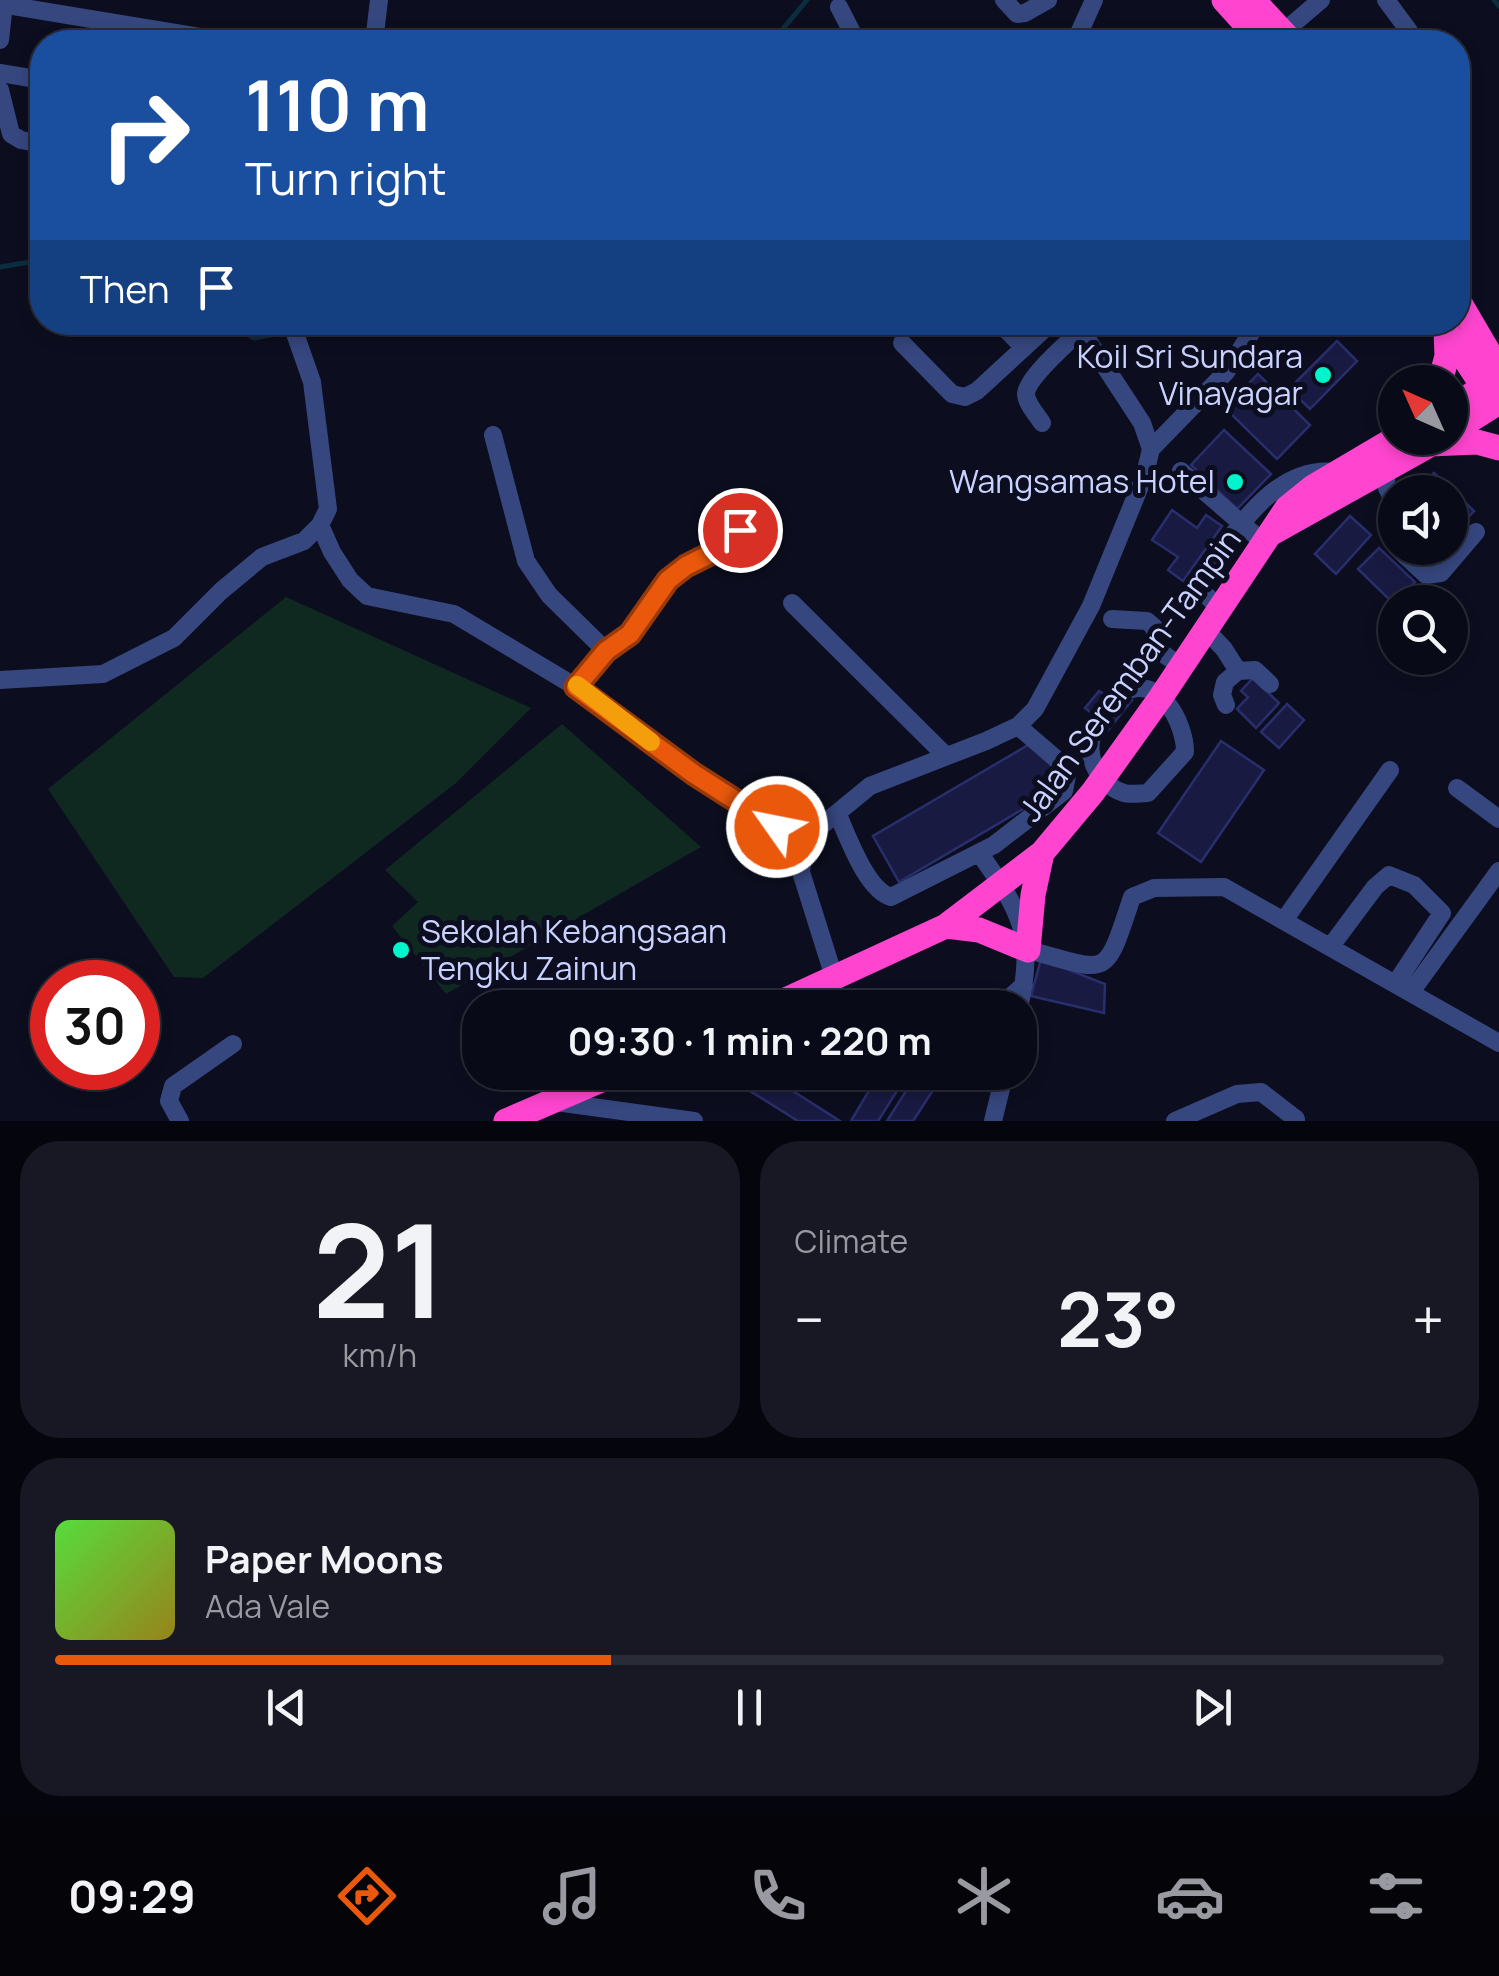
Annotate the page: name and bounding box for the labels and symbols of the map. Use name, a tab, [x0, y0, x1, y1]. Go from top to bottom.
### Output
place label: Koil Sri Sundara Vinayagar	[1077, 334, 1303, 415]
marker: Koil Sri Sundara Vinayagar	[1312, 364, 1334, 386]
north arrow	[1378, 365, 1468, 455]
place label: Wangsamas Hotel	[949, 459, 1215, 503]
marker: Wangsamas Hotel	[1224, 471, 1246, 493]
pin	[698, 488, 783, 573]
street label: Jalan Seremban-Tampin	[1008, 519, 1250, 830]
position arrow	[725, 775, 829, 879]
place label: Sekolah Kebangsaan Tengku Zainun	[421, 909, 727, 990]
marker: Sekolah Kebangsaan Tengku Zainun	[390, 939, 412, 961]
speed limit sign: 30	[30, 960, 160, 1090]

